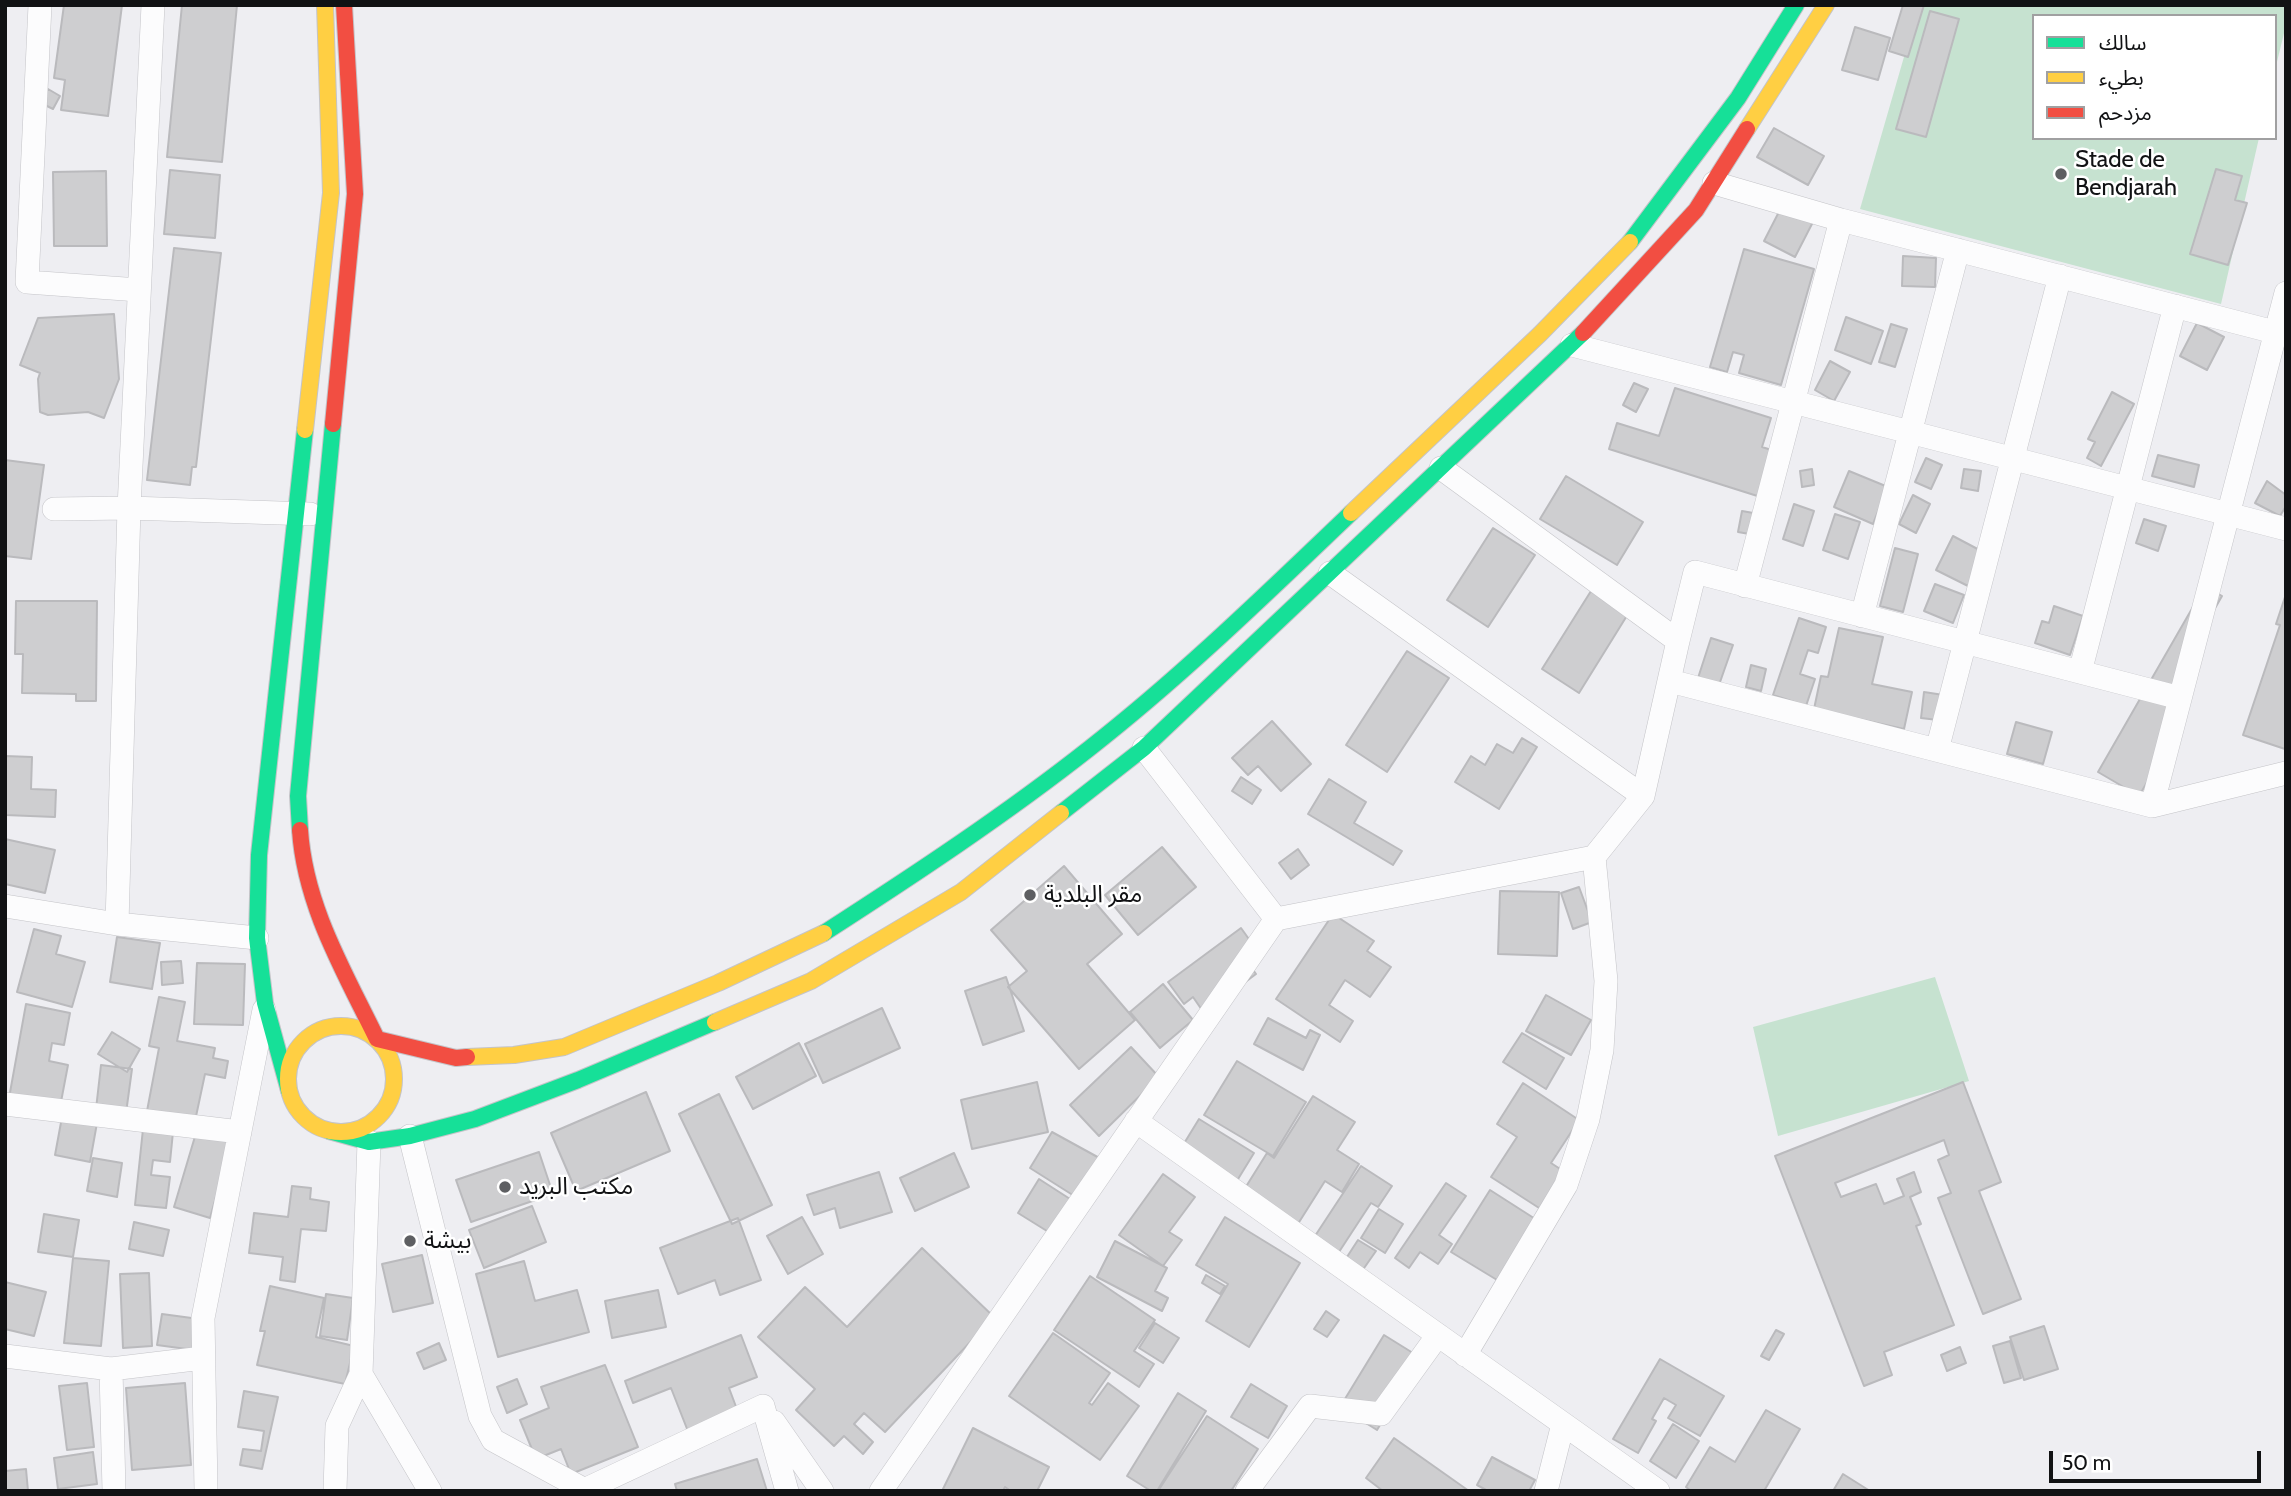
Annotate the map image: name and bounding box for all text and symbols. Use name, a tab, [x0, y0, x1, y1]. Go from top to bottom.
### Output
legend	[2032, 14, 2277, 140]
text: سالك	[2099, 30, 2146, 55]
text: بطيء	[2099, 65, 2144, 90]
text: مزدحم	[2099, 100, 2152, 125]
place label: Stade de Bendjarah	[2075, 146, 2177, 202]
marker: Stade de Bendjarah	[2053, 166, 2069, 182]
place label: مقر البلدية	[1044, 881, 1142, 909]
marker: مقر البلدية	[1022, 887, 1038, 903]
place label: مكتب البريد	[519, 1173, 633, 1201]
marker: مكتب البريد	[497, 1179, 513, 1195]
place label: بيشة	[424, 1227, 471, 1255]
marker: بيشة	[402, 1233, 418, 1249]
scale bar	[2053, 1436, 2265, 1480]
text: 50 m	[2062, 1450, 2111, 1475]

